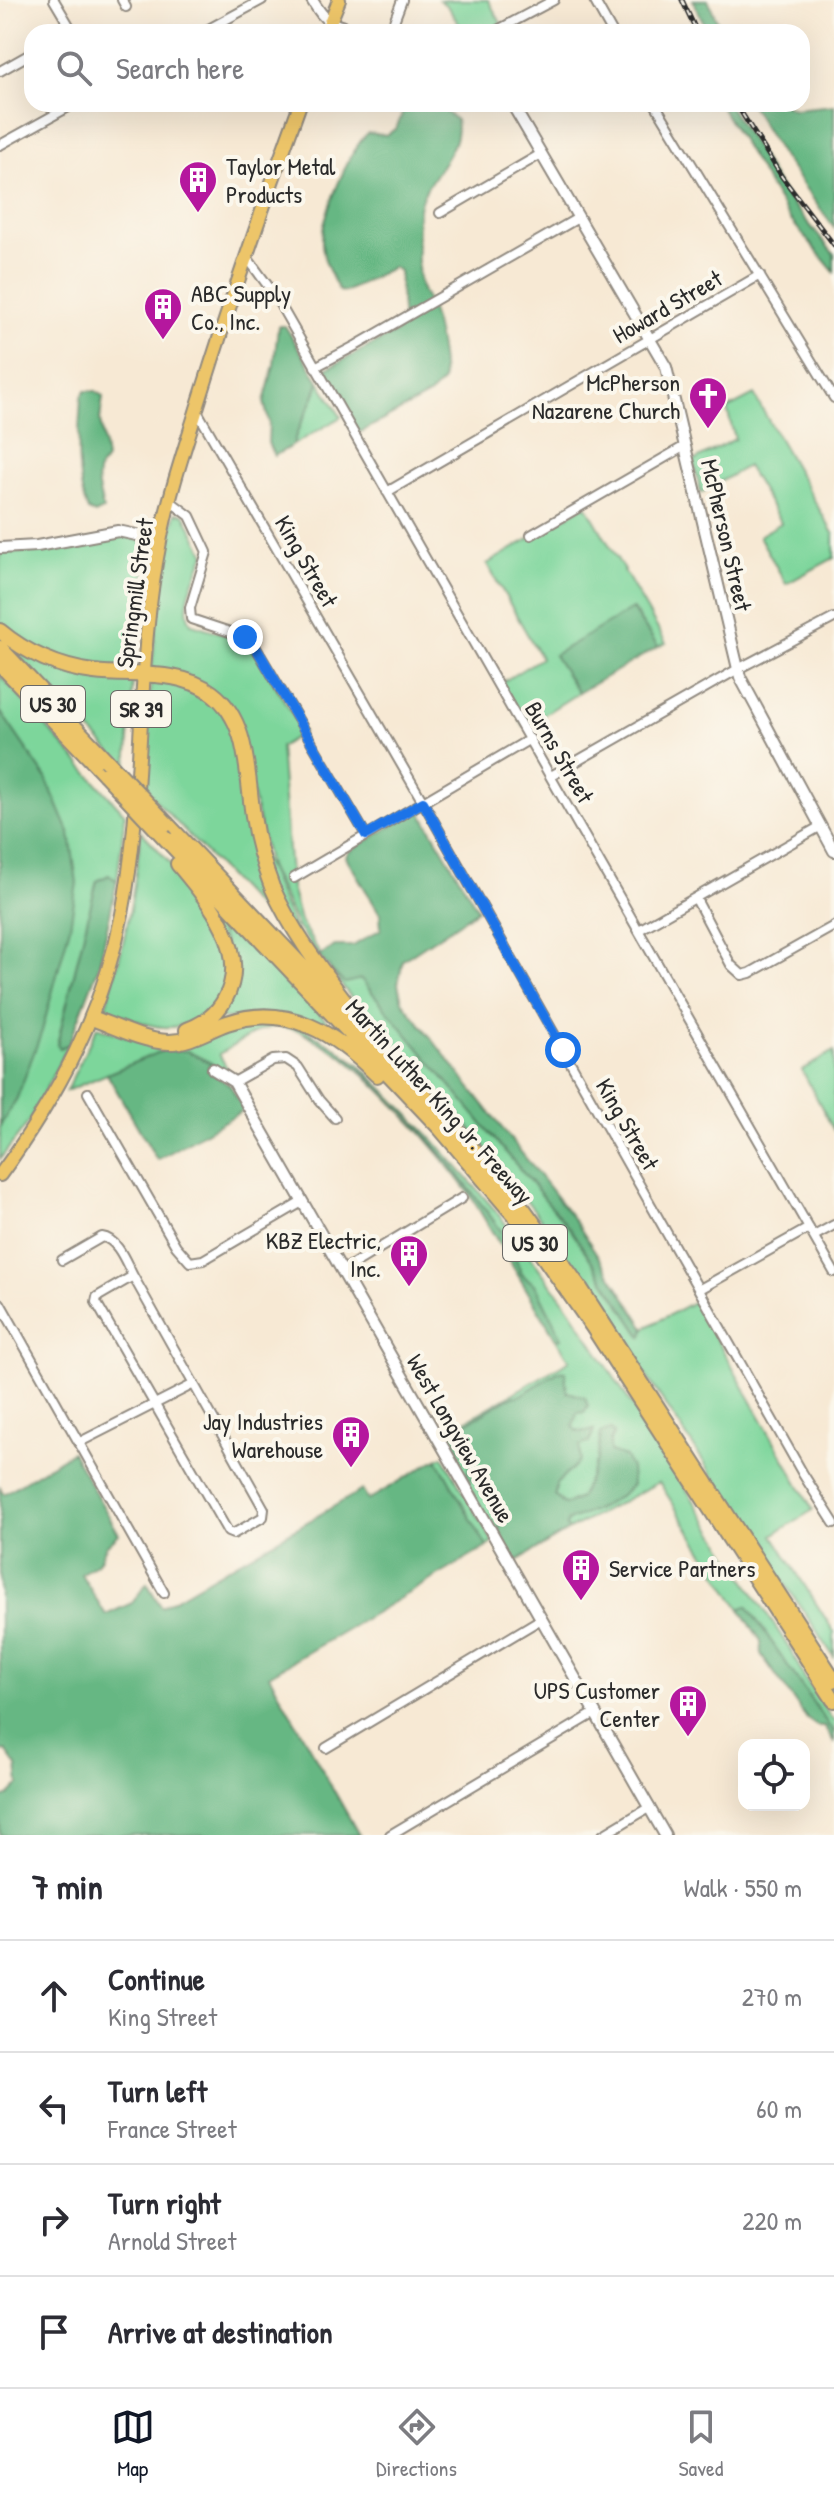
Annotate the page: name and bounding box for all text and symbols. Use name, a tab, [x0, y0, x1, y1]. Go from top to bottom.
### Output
search box	[24, 24, 810, 112]
icon: search	[52, 46, 96, 90]
text: Search here	[116, 48, 244, 88]
place label: Taylor Metal Products	[226, 150, 336, 210]
building icon: Taylor Metal Products	[177, 159, 219, 214]
street label: Howard Street	[606, 261, 728, 350]
place label: ABC Supply Co., Inc.	[191, 277, 291, 337]
building icon: ABC Supply Co., Inc.	[142, 286, 184, 341]
place label: McPherson Nazarene Church	[532, 366, 680, 426]
church icon: McPherson Nazarene Church	[687, 375, 729, 430]
street label: McPherson Street	[694, 456, 760, 615]
street label: King Street	[268, 509, 346, 613]
street label: Springmill Street	[108, 515, 160, 670]
route end	[227, 619, 263, 655]
road number: US 30	[21, 686, 85, 722]
road number: SR 39	[111, 691, 171, 727]
street label: Burns Street	[518, 695, 602, 809]
street label: Martin Luther King Jr. Freeway	[339, 992, 541, 1210]
route start	[545, 1032, 581, 1068]
street label: King Street	[589, 1072, 667, 1176]
place label: KBZ Electric, Inc.	[266, 1224, 381, 1284]
road number: US 30	[503, 1225, 567, 1261]
building icon: KBZ Electric, Inc.	[388, 1233, 430, 1288]
street label: West Longview Avenue	[400, 1348, 522, 1528]
place label: Jay Industries Warehouse	[203, 1405, 323, 1465]
building icon: Jay Industries Warehouse	[330, 1414, 372, 1469]
building icon: Service Partners	[560, 1547, 602, 1602]
place label: Service Partners	[609, 1552, 756, 1584]
place label: UPS Customer Center	[534, 1674, 660, 1734]
building icon: UPS Customer Center	[667, 1683, 709, 1738]
map controls	[738, 1739, 810, 1811]
button: locate	[738, 1739, 810, 1811]
text: 7 min	[32, 1864, 103, 1910]
text: Walk · 550 m	[684, 1870, 802, 1905]
text: Continue	[108, 1959, 205, 1999]
icon: ahead	[32, 1974, 76, 2018]
text: 270 m	[742, 1979, 802, 2014]
text: King Street	[108, 1999, 217, 2034]
text: Turn left	[108, 2071, 207, 2111]
icon: left	[32, 2086, 76, 2130]
text: 60 m	[756, 2091, 802, 2126]
text: France Street	[108, 2111, 237, 2146]
text: Turn right	[108, 2183, 221, 2223]
icon: right	[32, 2198, 76, 2242]
text: 220 m	[742, 2203, 802, 2238]
text: Arnold Street	[108, 2223, 237, 2258]
icon: arrive	[32, 2310, 76, 2354]
text: Arrive at destination	[108, 2312, 333, 2352]
tab: Map	[111, 2405, 155, 2483]
tab: Directions	[376, 2405, 457, 2483]
tab: Saved	[678, 2405, 723, 2483]

